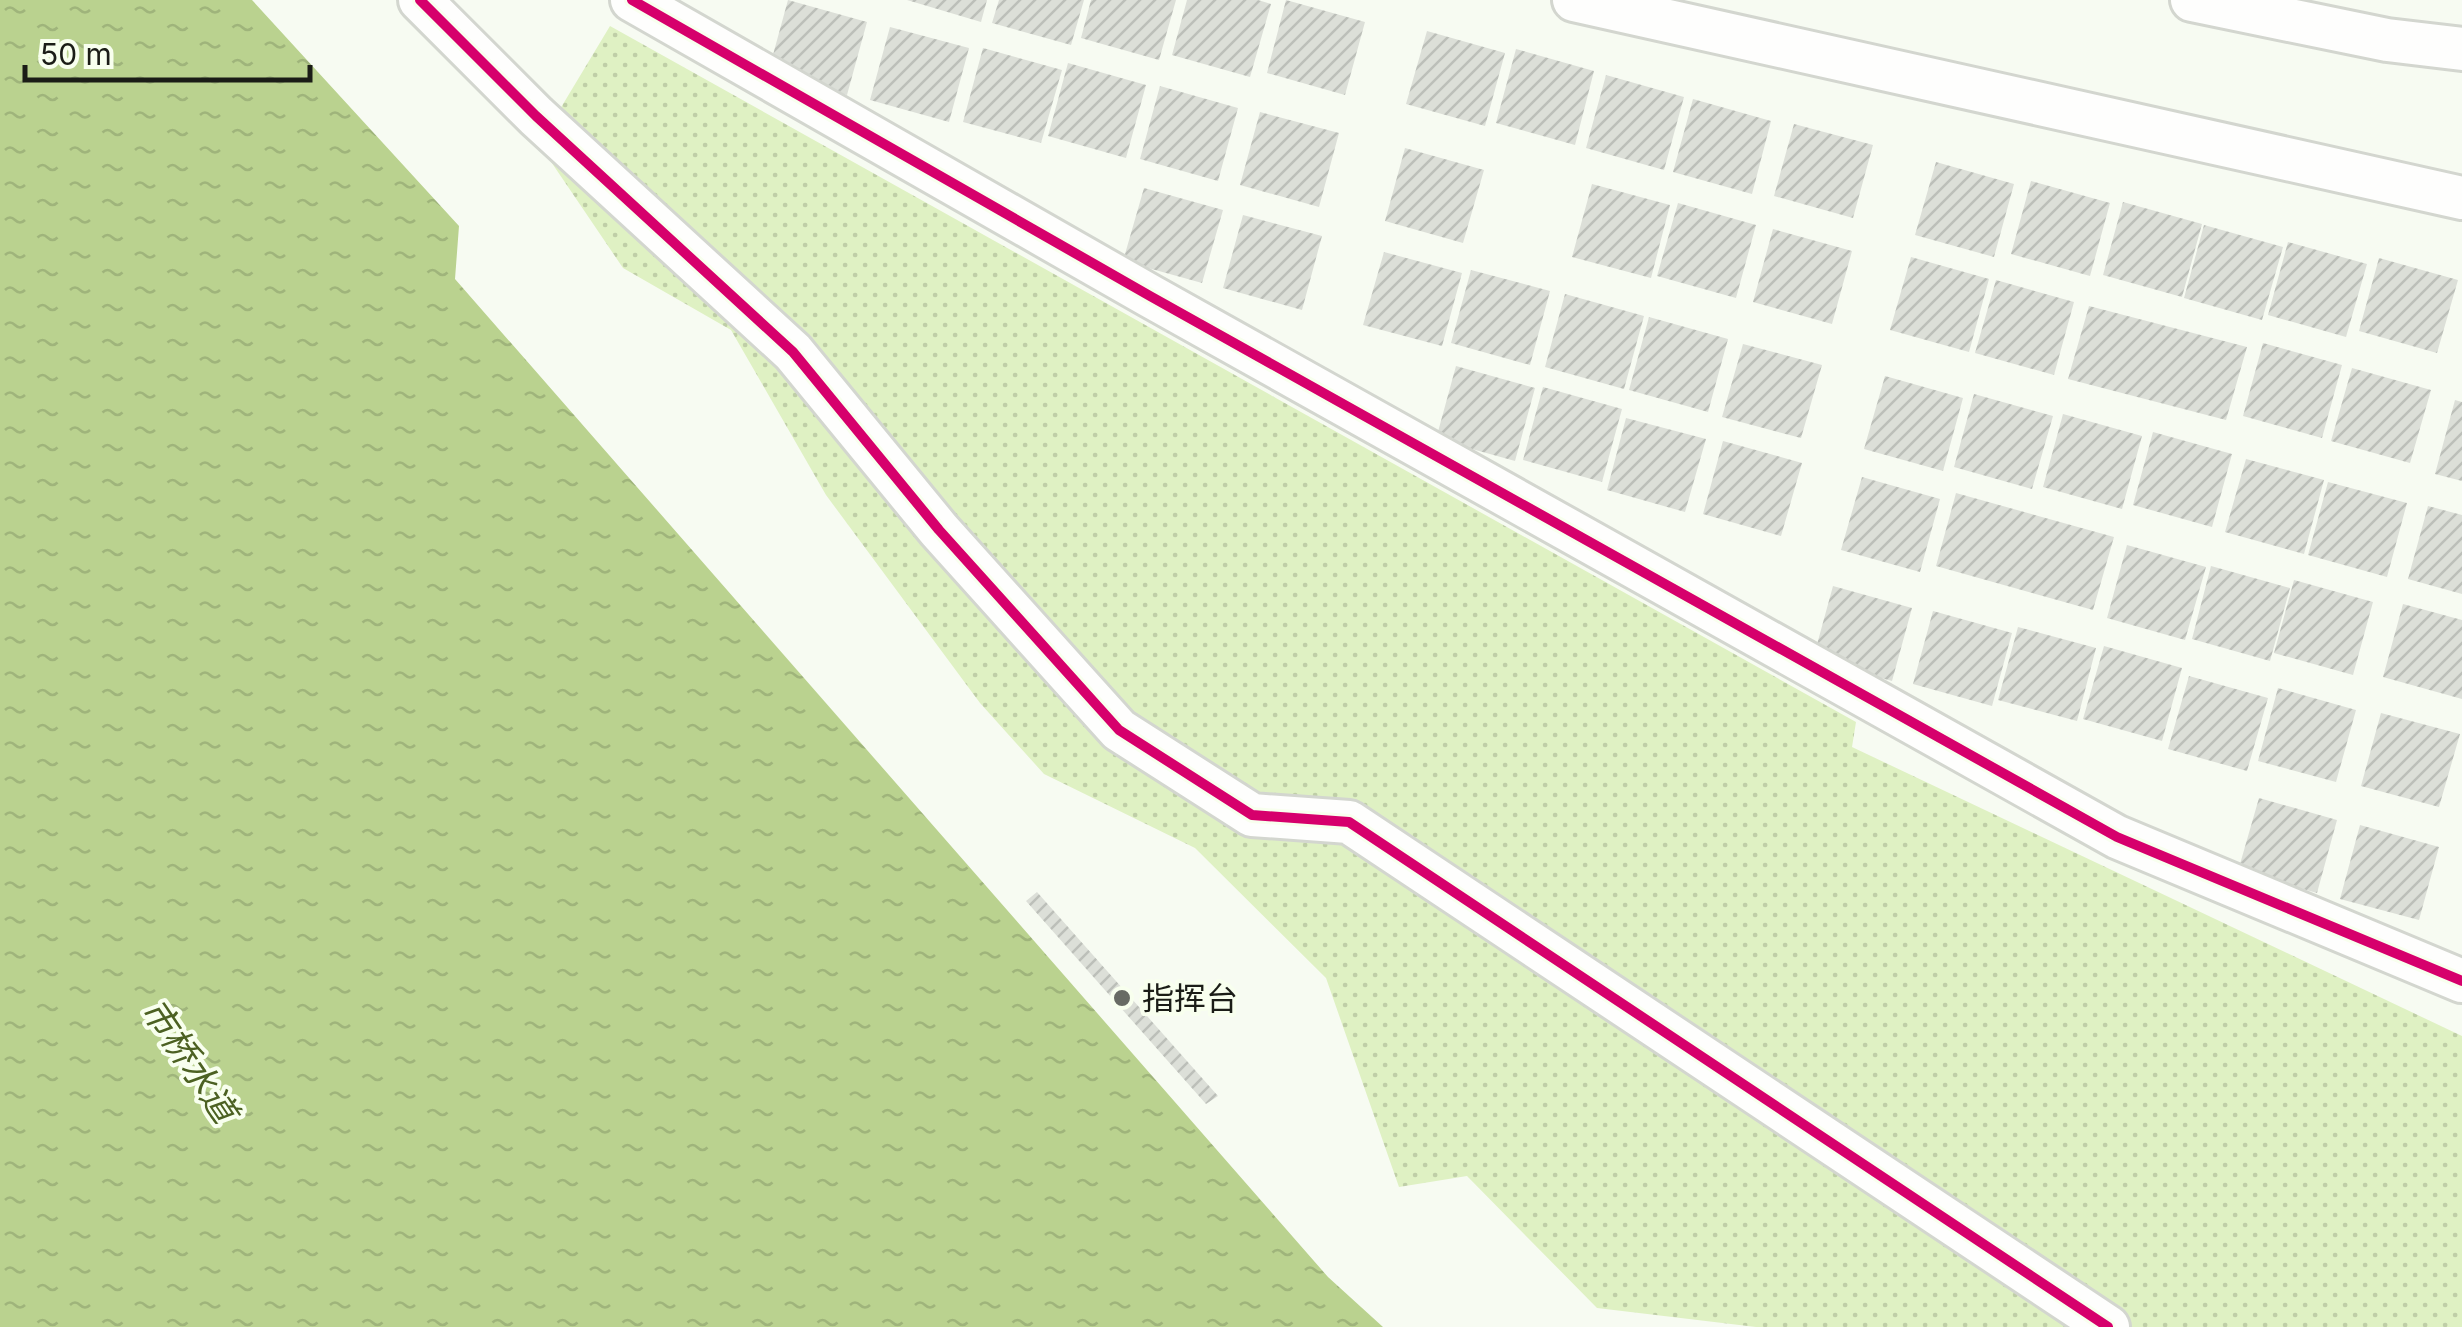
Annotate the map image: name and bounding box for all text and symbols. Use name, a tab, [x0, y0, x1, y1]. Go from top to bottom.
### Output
scale bar	[25, 20, 310, 82]
text: 50 m	[40, 36, 112, 72]
place label: 指挥台	[1142, 979, 1238, 1018]
marker: 指挥台	[1111, 987, 1133, 1009]
water label: 市桥水道	[133, 990, 249, 1134]

